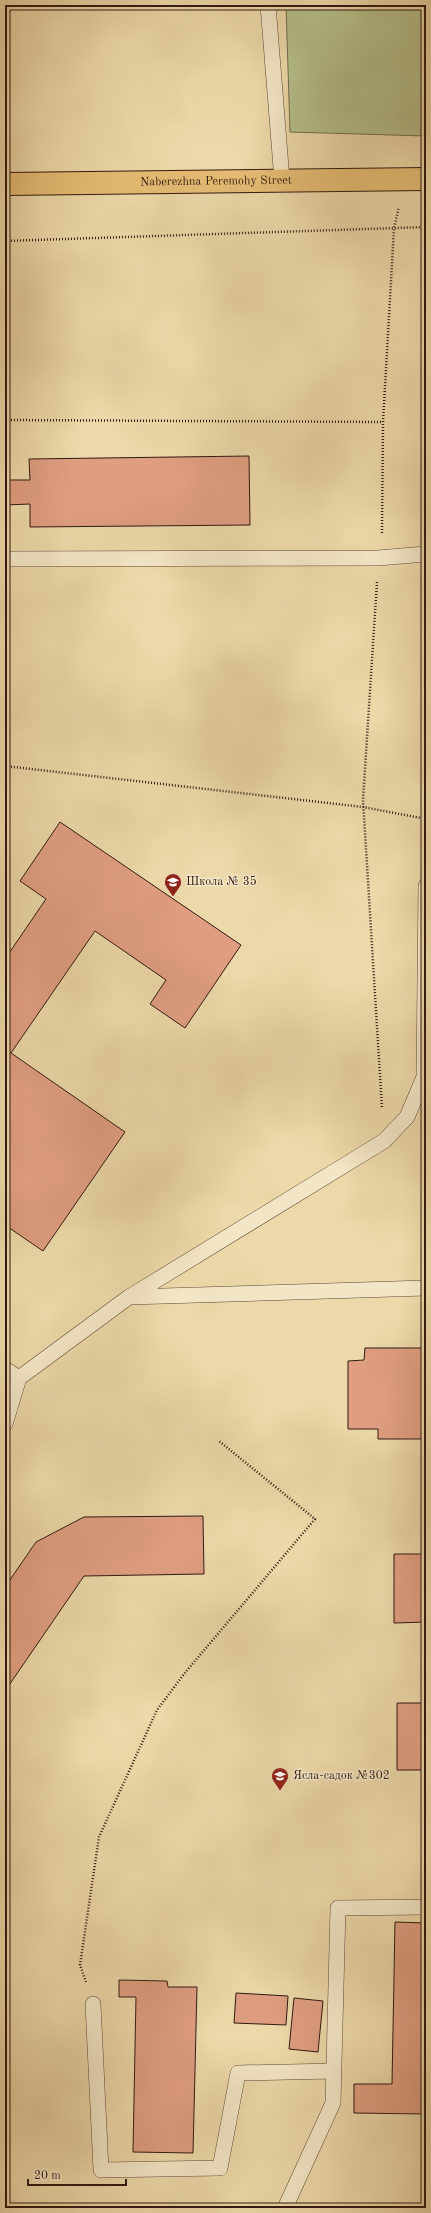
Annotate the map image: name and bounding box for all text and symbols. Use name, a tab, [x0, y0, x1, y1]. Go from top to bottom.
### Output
street label: Naberezhna Peremohy Street	[140, 175, 292, 188]
school or university icon: Школа № 35	[163, 872, 183, 897]
place label: Школа № 35	[186, 875, 257, 888]
school or university icon: Ясла-садок №302	[270, 1766, 290, 1791]
place label: Ясла-садок №302	[293, 1770, 390, 1782]
scale bar	[28, 2161, 126, 2187]
text: 20 m	[34, 2170, 61, 2182]

